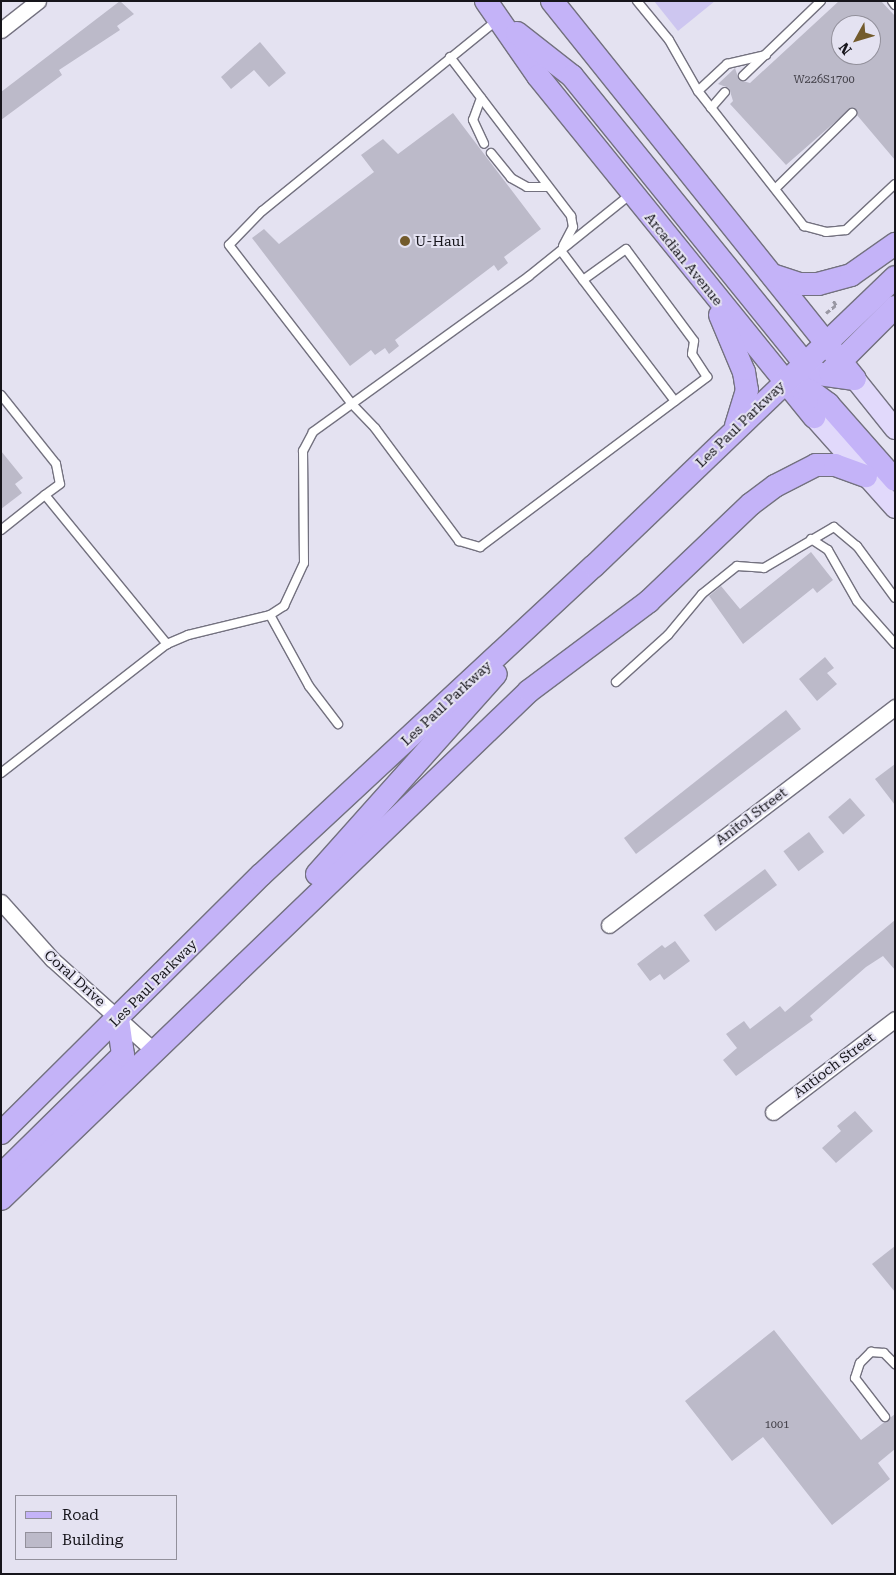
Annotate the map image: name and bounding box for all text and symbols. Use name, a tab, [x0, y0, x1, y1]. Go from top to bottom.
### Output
north arrow	[831, 15, 881, 65]
text: N	[836, 40, 855, 58]
house number: W226S1700	[793, 73, 855, 87]
street label: Arcadian Avenue	[641, 209, 727, 309]
place label: U-Haul	[415, 233, 465, 249]
marker: U-Haul	[399, 235, 411, 247]
street label: Les Paul Parkway	[692, 377, 788, 471]
street label: Les Paul Parkway	[398, 657, 494, 749]
street label: Anitol Street	[712, 784, 790, 848]
street label: Les Paul Parkway	[106, 936, 200, 1030]
street label: Coral Drive	[41, 946, 109, 1010]
street label: Antioch Street	[790, 1029, 878, 1101]
house number: 1001	[765, 1418, 789, 1432]
legend	[15, 1495, 178, 1560]
text: Road	[62, 1506, 99, 1524]
text: Building	[62, 1531, 123, 1549]

